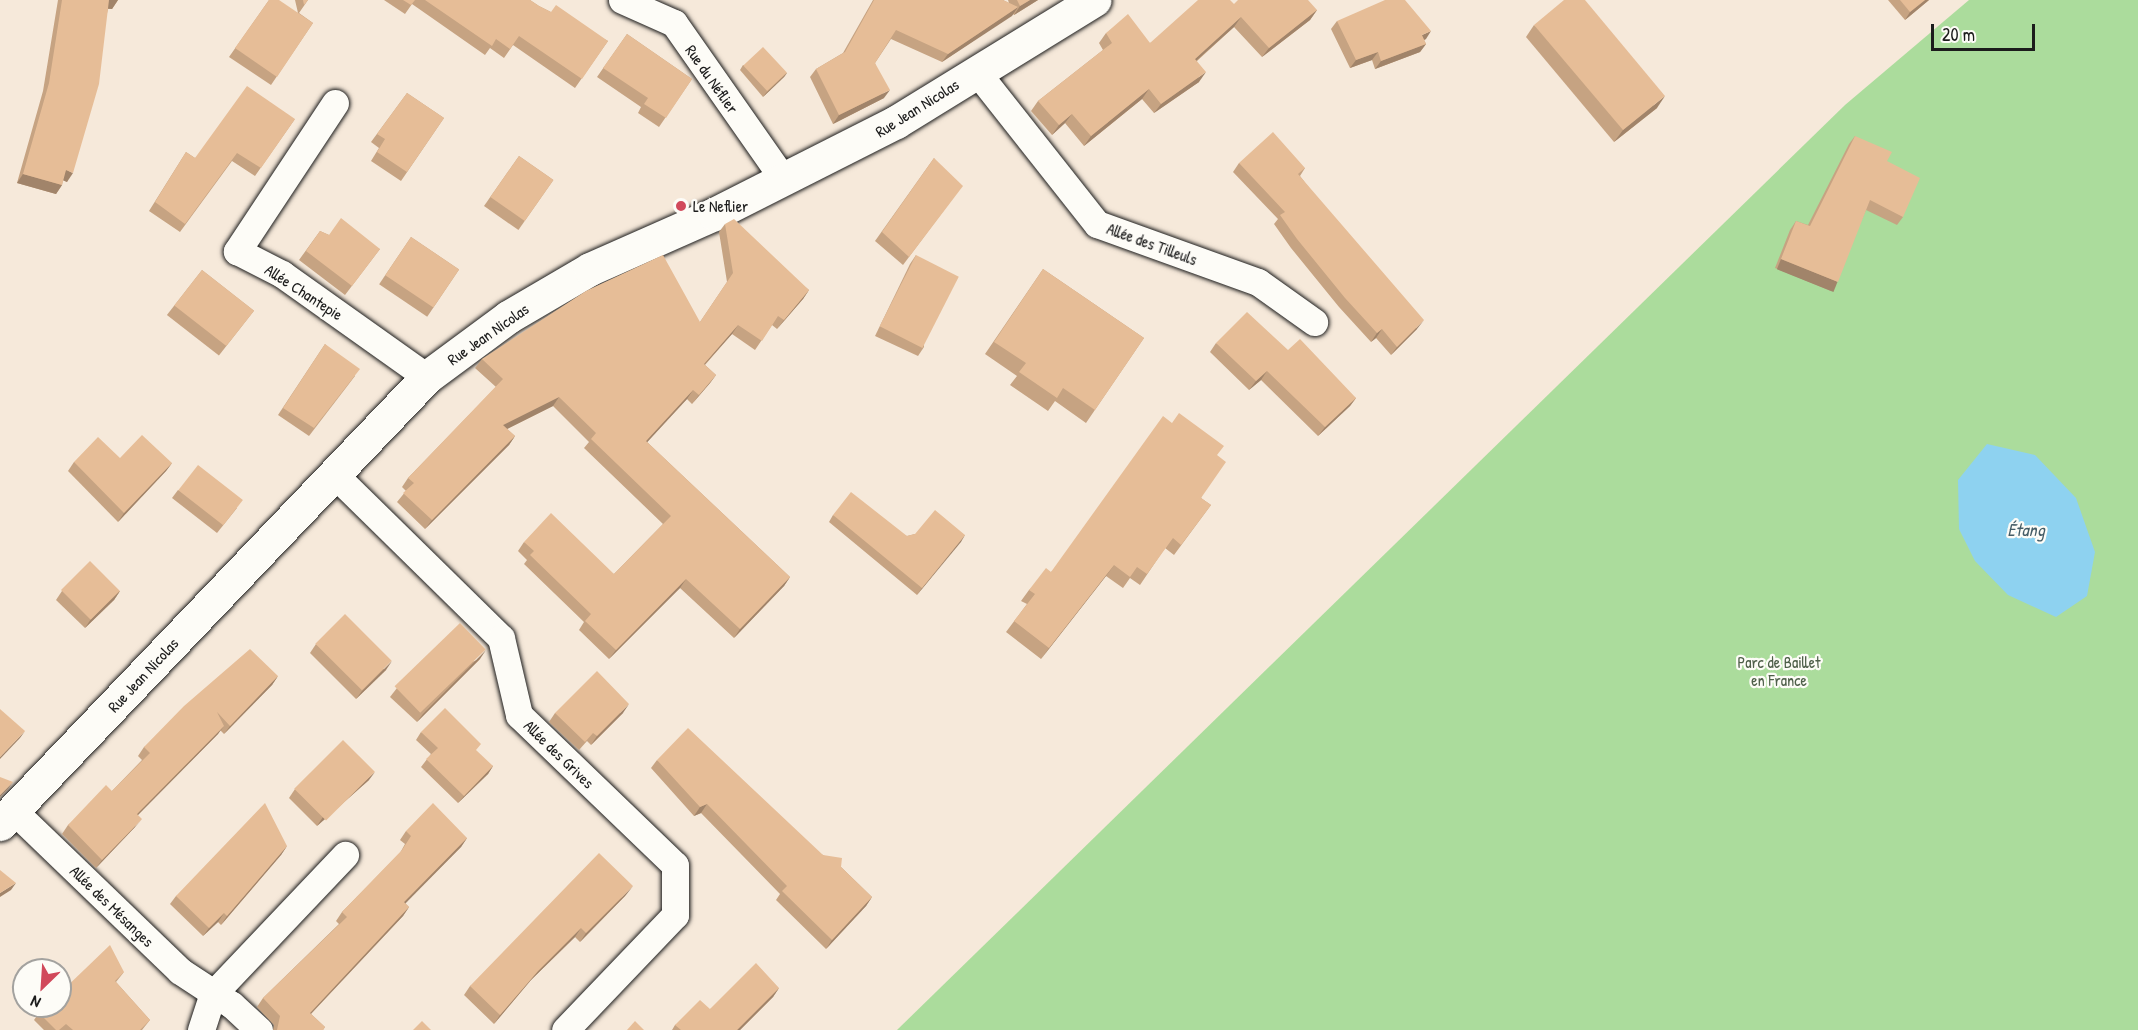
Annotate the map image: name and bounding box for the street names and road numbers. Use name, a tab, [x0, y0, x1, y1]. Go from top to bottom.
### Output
street label: Rue du Néflier	[681, 41, 743, 117]
street label: Rue Jean Nicolas	[872, 75, 962, 141]
street label: Allée des Tilleuls	[1104, 219, 1200, 269]
street label: Allée Chantepie	[262, 260, 346, 324]
street label: Rue Jean Nicolas	[444, 299, 532, 369]
street label: Rue Jean Nicolas	[104, 634, 182, 716]
street label: Allée des Grives	[520, 716, 598, 792]
street label: Allée des Mésanges	[66, 861, 158, 951]

